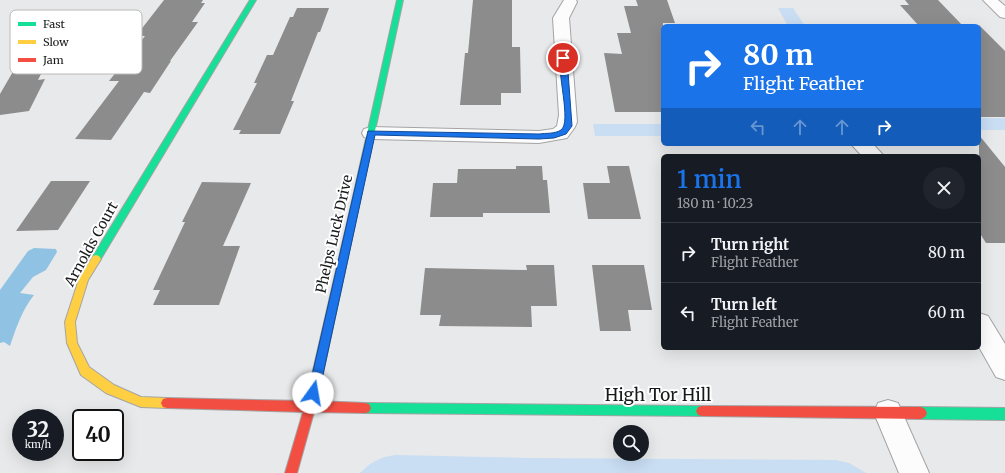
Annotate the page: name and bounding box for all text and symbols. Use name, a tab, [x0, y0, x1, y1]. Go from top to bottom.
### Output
legend	[10, 10, 142, 74]
text: Fast	[43, 17, 66, 31]
text: Slow	[43, 35, 69, 49]
text: 80 m	[743, 37, 814, 73]
icon: right	[677, 40, 729, 92]
pin	[546, 41, 580, 75]
icon: arrive	[552, 47, 574, 69]
text: Jam	[42, 53, 64, 67]
text: Flight Feather	[743, 72, 864, 95]
icon: left	[747, 116, 769, 138]
icon: ahead	[789, 116, 811, 138]
icon: ahead	[831, 116, 853, 138]
icon: right	[873, 116, 895, 138]
text: 1 min	[677, 164, 742, 195]
button: close	[923, 167, 965, 209]
street label: Phelps Luck Drive	[312, 173, 356, 295]
text: 180 m · 10:23	[677, 195, 753, 212]
street label: Arnolds Court	[60, 198, 122, 290]
text: Turn right	[711, 235, 789, 254]
icon: right	[677, 242, 699, 264]
text: 80 m	[928, 243, 965, 262]
text: Flight Feather	[711, 254, 799, 271]
text: Turn left	[711, 295, 777, 314]
icon: left	[677, 302, 699, 324]
text: 60 m	[928, 303, 965, 322]
text: Flight Feather	[711, 314, 799, 331]
position arrow	[292, 372, 334, 414]
street label: High Tor Hill	[605, 384, 711, 406]
speed limit sign: 40	[72, 409, 124, 461]
text: 32	[27, 417, 49, 442]
map controls	[613, 425, 649, 461]
button: search	[613, 425, 649, 461]
text: km/h	[25, 438, 51, 451]

